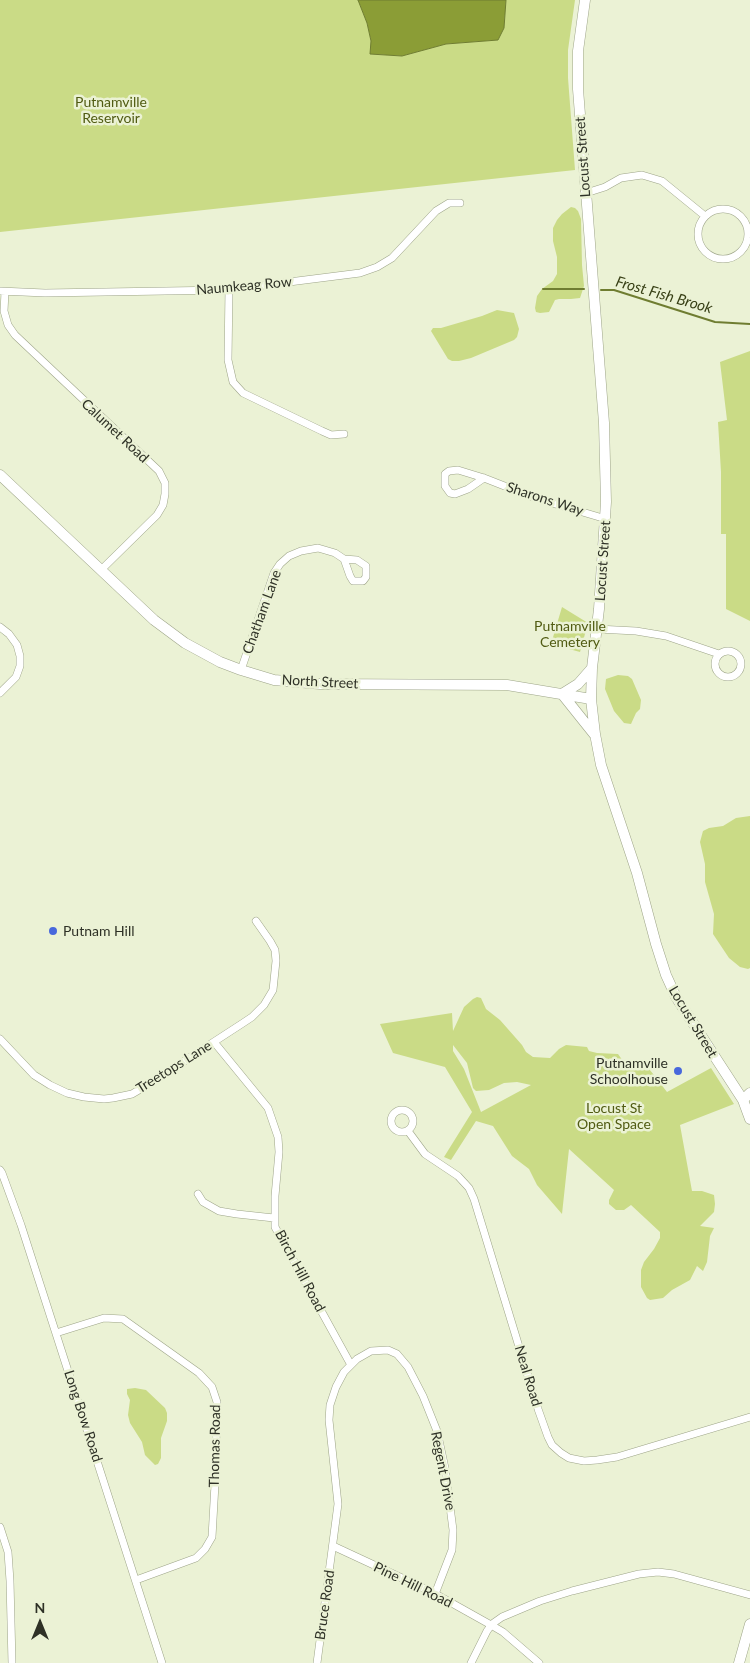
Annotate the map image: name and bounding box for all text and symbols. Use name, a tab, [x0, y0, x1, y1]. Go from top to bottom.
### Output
park label: Putnamville Reservoir	[75, 94, 147, 126]
street label: Locust Street	[572, 116, 594, 198]
street label: Naumkeag Row	[196, 273, 292, 299]
water label: Frost Fish Brook	[614, 273, 714, 317]
street label: Calumet Road	[78, 396, 152, 466]
street label: Sharons Way	[504, 479, 586, 519]
street label: Locust Street	[592, 520, 614, 602]
street label: Chatham Lane	[239, 568, 285, 656]
park label: Putnamville Cemetery	[534, 618, 606, 650]
street label: North Street	[281, 672, 359, 692]
place label: Putnam Hill	[63, 923, 135, 939]
marker: Putnam Hill	[47, 925, 59, 937]
street label: Locust Street	[665, 983, 721, 1061]
street label: Treetops Lane	[133, 1037, 215, 1097]
place label: Putnamville Schoolhouse	[590, 1055, 668, 1088]
marker: Putnamville Schoolhouse	[672, 1065, 684, 1077]
park label: Locust St Open Space	[577, 1100, 651, 1132]
street label: Birch Hill Road	[271, 1227, 329, 1315]
street label: Neal Road	[511, 1344, 545, 1408]
street label: Long Bow Road	[60, 1368, 106, 1464]
street label: Thomas Road	[206, 1404, 224, 1488]
street label: Regent Drive	[427, 1430, 459, 1512]
street label: Pine Hill Road	[371, 1559, 455, 1611]
street label: Bruce Road	[312, 1569, 338, 1641]
north arrow	[15, 1598, 65, 1648]
text: N	[35, 1599, 45, 1616]

